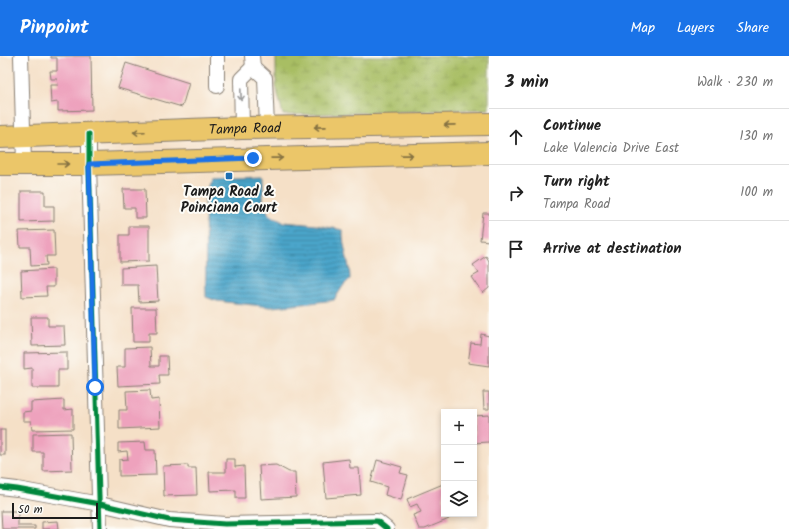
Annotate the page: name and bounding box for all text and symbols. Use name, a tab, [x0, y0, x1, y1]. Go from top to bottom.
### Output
text: Pinpoint	[20, 13, 89, 43]
text: Map	[631, 17, 655, 39]
text: Layers	[677, 17, 715, 39]
text: Share	[737, 17, 769, 39]
text: 3 min	[505, 69, 549, 96]
text: Walk · 230 m	[697, 72, 773, 93]
one-way arrow	[238, 88, 245, 101]
text: Continue	[543, 114, 601, 138]
street label: Tampa Road	[208, 117, 282, 141]
one-way arrow	[444, 121, 457, 128]
one-way arrow	[314, 123, 327, 130]
icon: ahead	[505, 126, 527, 148]
text: 130 m	[739, 126, 773, 147]
one-way arrow	[133, 128, 146, 136]
text: Lake Valencia Drive East	[543, 138, 679, 159]
route end	[244, 149, 262, 167]
one-way arrow	[400, 151, 413, 158]
one-way arrow	[270, 154, 283, 161]
one-way arrow	[56, 160, 69, 168]
text: Turn right	[543, 170, 610, 194]
marker: Tampa Road & Poinciana Court	[224, 171, 234, 181]
place label: Tampa Road & Poinciana Court	[181, 181, 278, 219]
icon: right	[505, 182, 527, 204]
text: 100 m	[740, 182, 773, 203]
text: Tampa Road	[543, 194, 610, 215]
text: Arrive at destination	[543, 237, 682, 261]
icon: arrive	[505, 238, 527, 260]
route start	[86, 378, 104, 396]
map controls	[441, 409, 477, 517]
button: +	[441, 409, 477, 445]
button: −	[441, 445, 477, 481]
button: layers	[441, 481, 477, 517]
scale bar	[12, 501, 98, 520]
text: 50 m	[18, 501, 43, 519]

